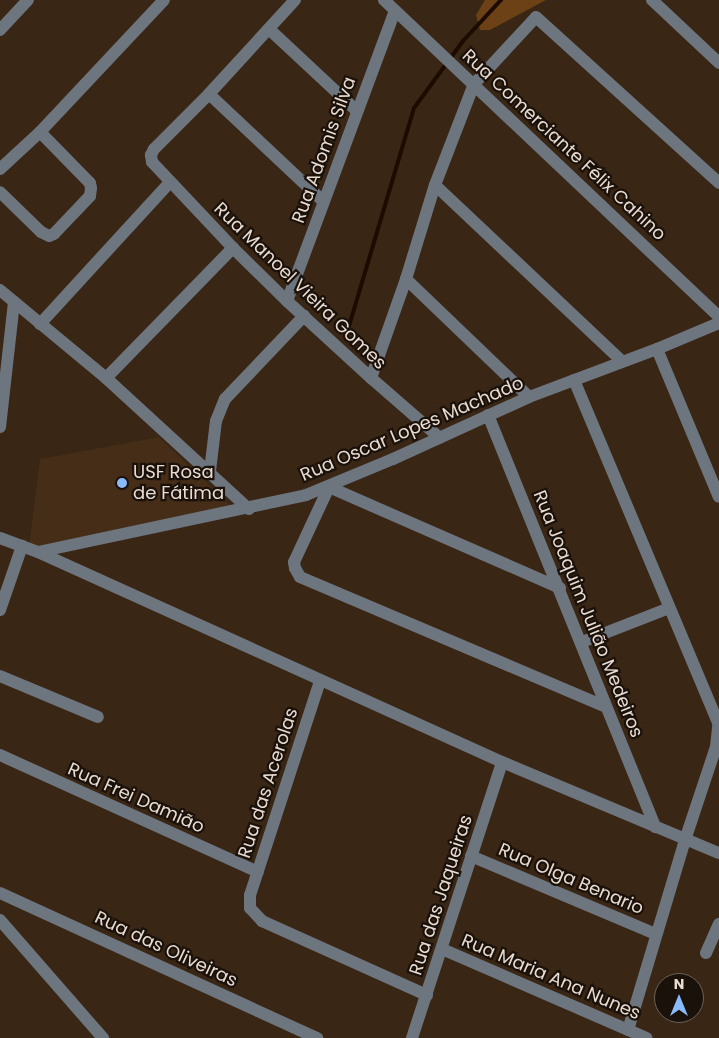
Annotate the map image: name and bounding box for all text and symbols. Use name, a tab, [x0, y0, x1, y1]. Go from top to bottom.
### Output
street label: Rua Comerciante Félix Cahino	[458, 45, 670, 245]
street label: Rua Adomis Silva	[287, 74, 361, 226]
street label: Rua Manoel Vieira Gomes	[209, 198, 391, 374]
street label: Rua Oscar Lopes Machado	[297, 372, 527, 486]
place label: USF Rosa de Fátima	[133, 462, 224, 504]
marker: USF Rosa de Fátima	[115, 476, 129, 490]
street label: Rua Joaquim Julião Medeiros	[528, 487, 648, 741]
street label: Rua das Acerolas	[234, 705, 302, 861]
street label: Rua Frei Damião	[64, 758, 208, 838]
street label: Rua das Jaqueiras	[405, 812, 477, 978]
street label: Rua Olga Benario	[495, 839, 647, 919]
street label: Rua das Oliveiras	[91, 906, 241, 992]
street label: Rua Maria Ana Nunes	[458, 930, 644, 1024]
north arrow	[654, 973, 704, 1023]
text: N	[674, 974, 684, 994]

